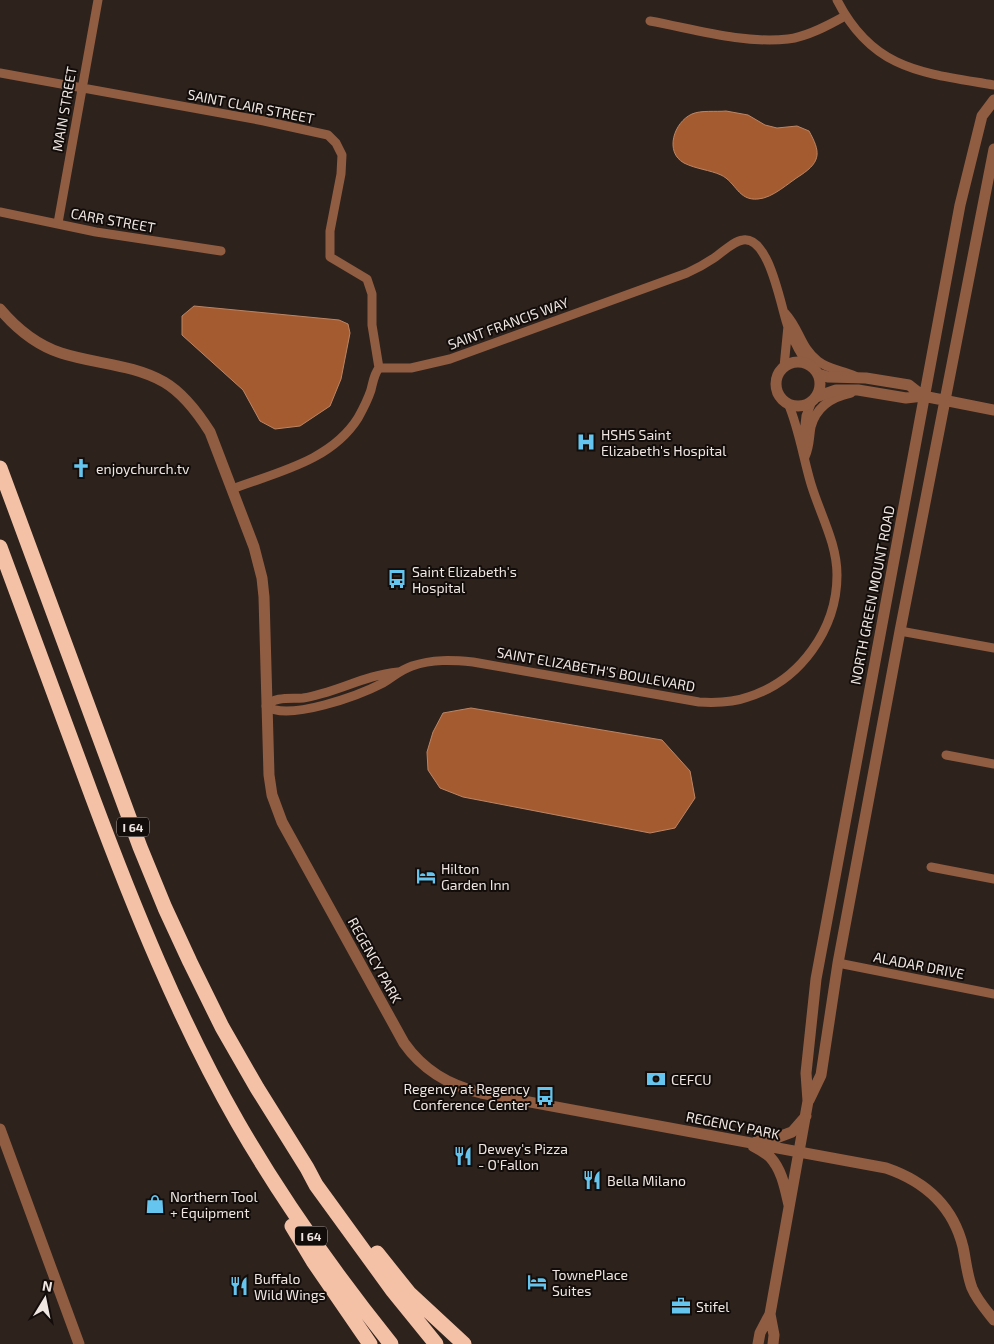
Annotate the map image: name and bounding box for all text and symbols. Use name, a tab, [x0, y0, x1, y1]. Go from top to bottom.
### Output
street label: MAIN STREET	[48, 65, 80, 153]
street label: SAINT CLAIR STREET	[186, 85, 316, 127]
street label: CARR STREET	[69, 204, 157, 236]
street label: SAINT FRANCIS WAY	[445, 293, 571, 353]
place label: HSHS Saint Elizabeth's Hospital	[601, 426, 727, 459]
hospital icon: HSHS Saint Elizabeth's Hospital	[575, 431, 597, 453]
church icon: enjoychurch.tv	[70, 457, 92, 479]
place label: enjoychurch.tv	[96, 460, 190, 477]
street label: NORTH GREEN MOUNT ROAD	[846, 504, 898, 686]
place label: Saint Elizabeth's Hospital	[412, 563, 517, 596]
bus stop icon: Saint Elizabeth's Hospital	[386, 568, 408, 590]
street label: SAINT ELIZABETH'S BOULEVARD	[495, 643, 697, 695]
road number: I 64	[117, 818, 149, 836]
place label: Hilton Garden Inn	[441, 860, 510, 893]
hotel icon: Hilton Garden Inn	[415, 865, 437, 887]
street label: REGENCY PARK	[345, 914, 406, 1006]
street label: ALADAR DRIVE	[872, 948, 966, 982]
bank icon: CEFCU	[645, 1068, 667, 1090]
place label: CEFCU	[671, 1071, 712, 1088]
place label: Regency at Regency Conference Center	[404, 1080, 531, 1113]
bus stop icon: Regency at Regency Conference Center	[534, 1085, 556, 1107]
street label: REGENCY PARK	[685, 1108, 782, 1143]
place label: Dewey's Pizza - O'Fallon	[478, 1140, 568, 1173]
restaurant icon: Dewey's Pizza - O'Fallon	[452, 1145, 474, 1167]
restaurant icon: Bella Milano	[581, 1169, 603, 1191]
place label: Bella Milano	[607, 1172, 686, 1189]
place label: Northern Tool + Equipment	[170, 1188, 258, 1221]
shop icon: Northern Tool + Equipment	[144, 1193, 166, 1215]
road number: I 64	[295, 1226, 327, 1246]
place label: TownePlace Suites	[552, 1266, 628, 1299]
place label: Buffalo Wild Wings	[254, 1270, 326, 1303]
hotel icon: TownePlace Suites	[526, 1271, 548, 1293]
north arrow	[20, 1274, 70, 1324]
restaurant icon: Buffalo Wild Wings	[228, 1275, 250, 1297]
text: N	[41, 1276, 54, 1295]
office icon: Stifel	[670, 1295, 692, 1317]
place label: Stifel	[696, 1298, 730, 1315]

